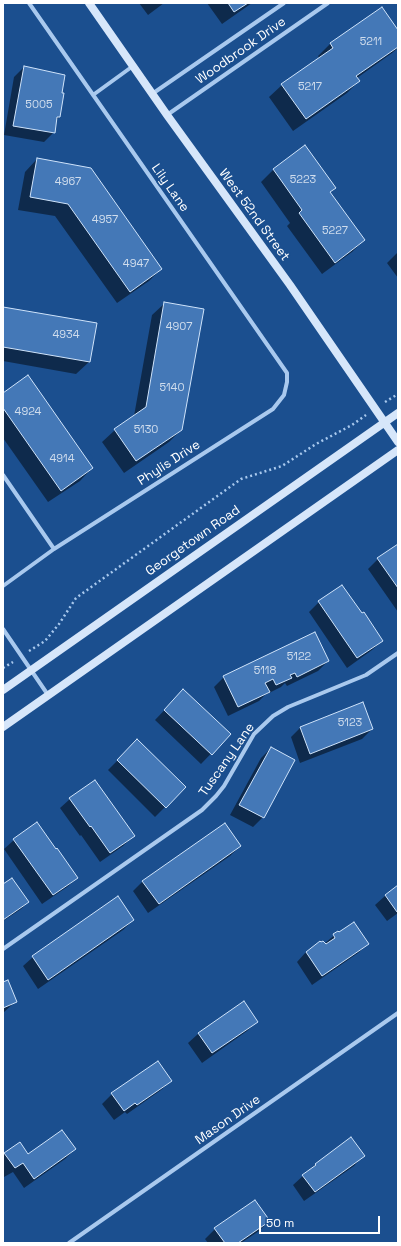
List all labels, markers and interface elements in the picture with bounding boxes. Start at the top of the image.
street label: Woodbrook Drive [193,14,289,88]
house number: 5211 [360,35,382,49]
house number: 5217 [298,80,322,94]
house number: 5005 [25,98,53,112]
street label: Lily Lane [148,161,192,215]
street label: West 52nd Street [215,166,293,264]
house number: 5223 [290,173,316,187]
house number: 4967 [55,175,81,189]
house number: 4957 [92,213,118,227]
house number: 5227 [322,224,348,238]
house number: 4947 [123,257,149,271]
house number: 4907 [166,320,192,334]
house number: 4934 [52,328,80,342]
house number: 5140 [160,381,184,395]
house number: 4924 [15,405,41,419]
house number: 5130 [134,423,158,437]
street label: Phylis Drive [135,437,203,489]
house number: 4914 [49,452,75,466]
street label: Georgetown Road [143,502,243,580]
house number: 5122 [287,650,311,664]
house number: 5118 [254,664,276,678]
house number: 5123 [338,716,362,730]
street label: Tuscany Lane [196,720,258,800]
street label: Mason Drive [192,1092,264,1148]
scale bar [261,1208,382,1234]
text: 50 m [266,1215,294,1231]

